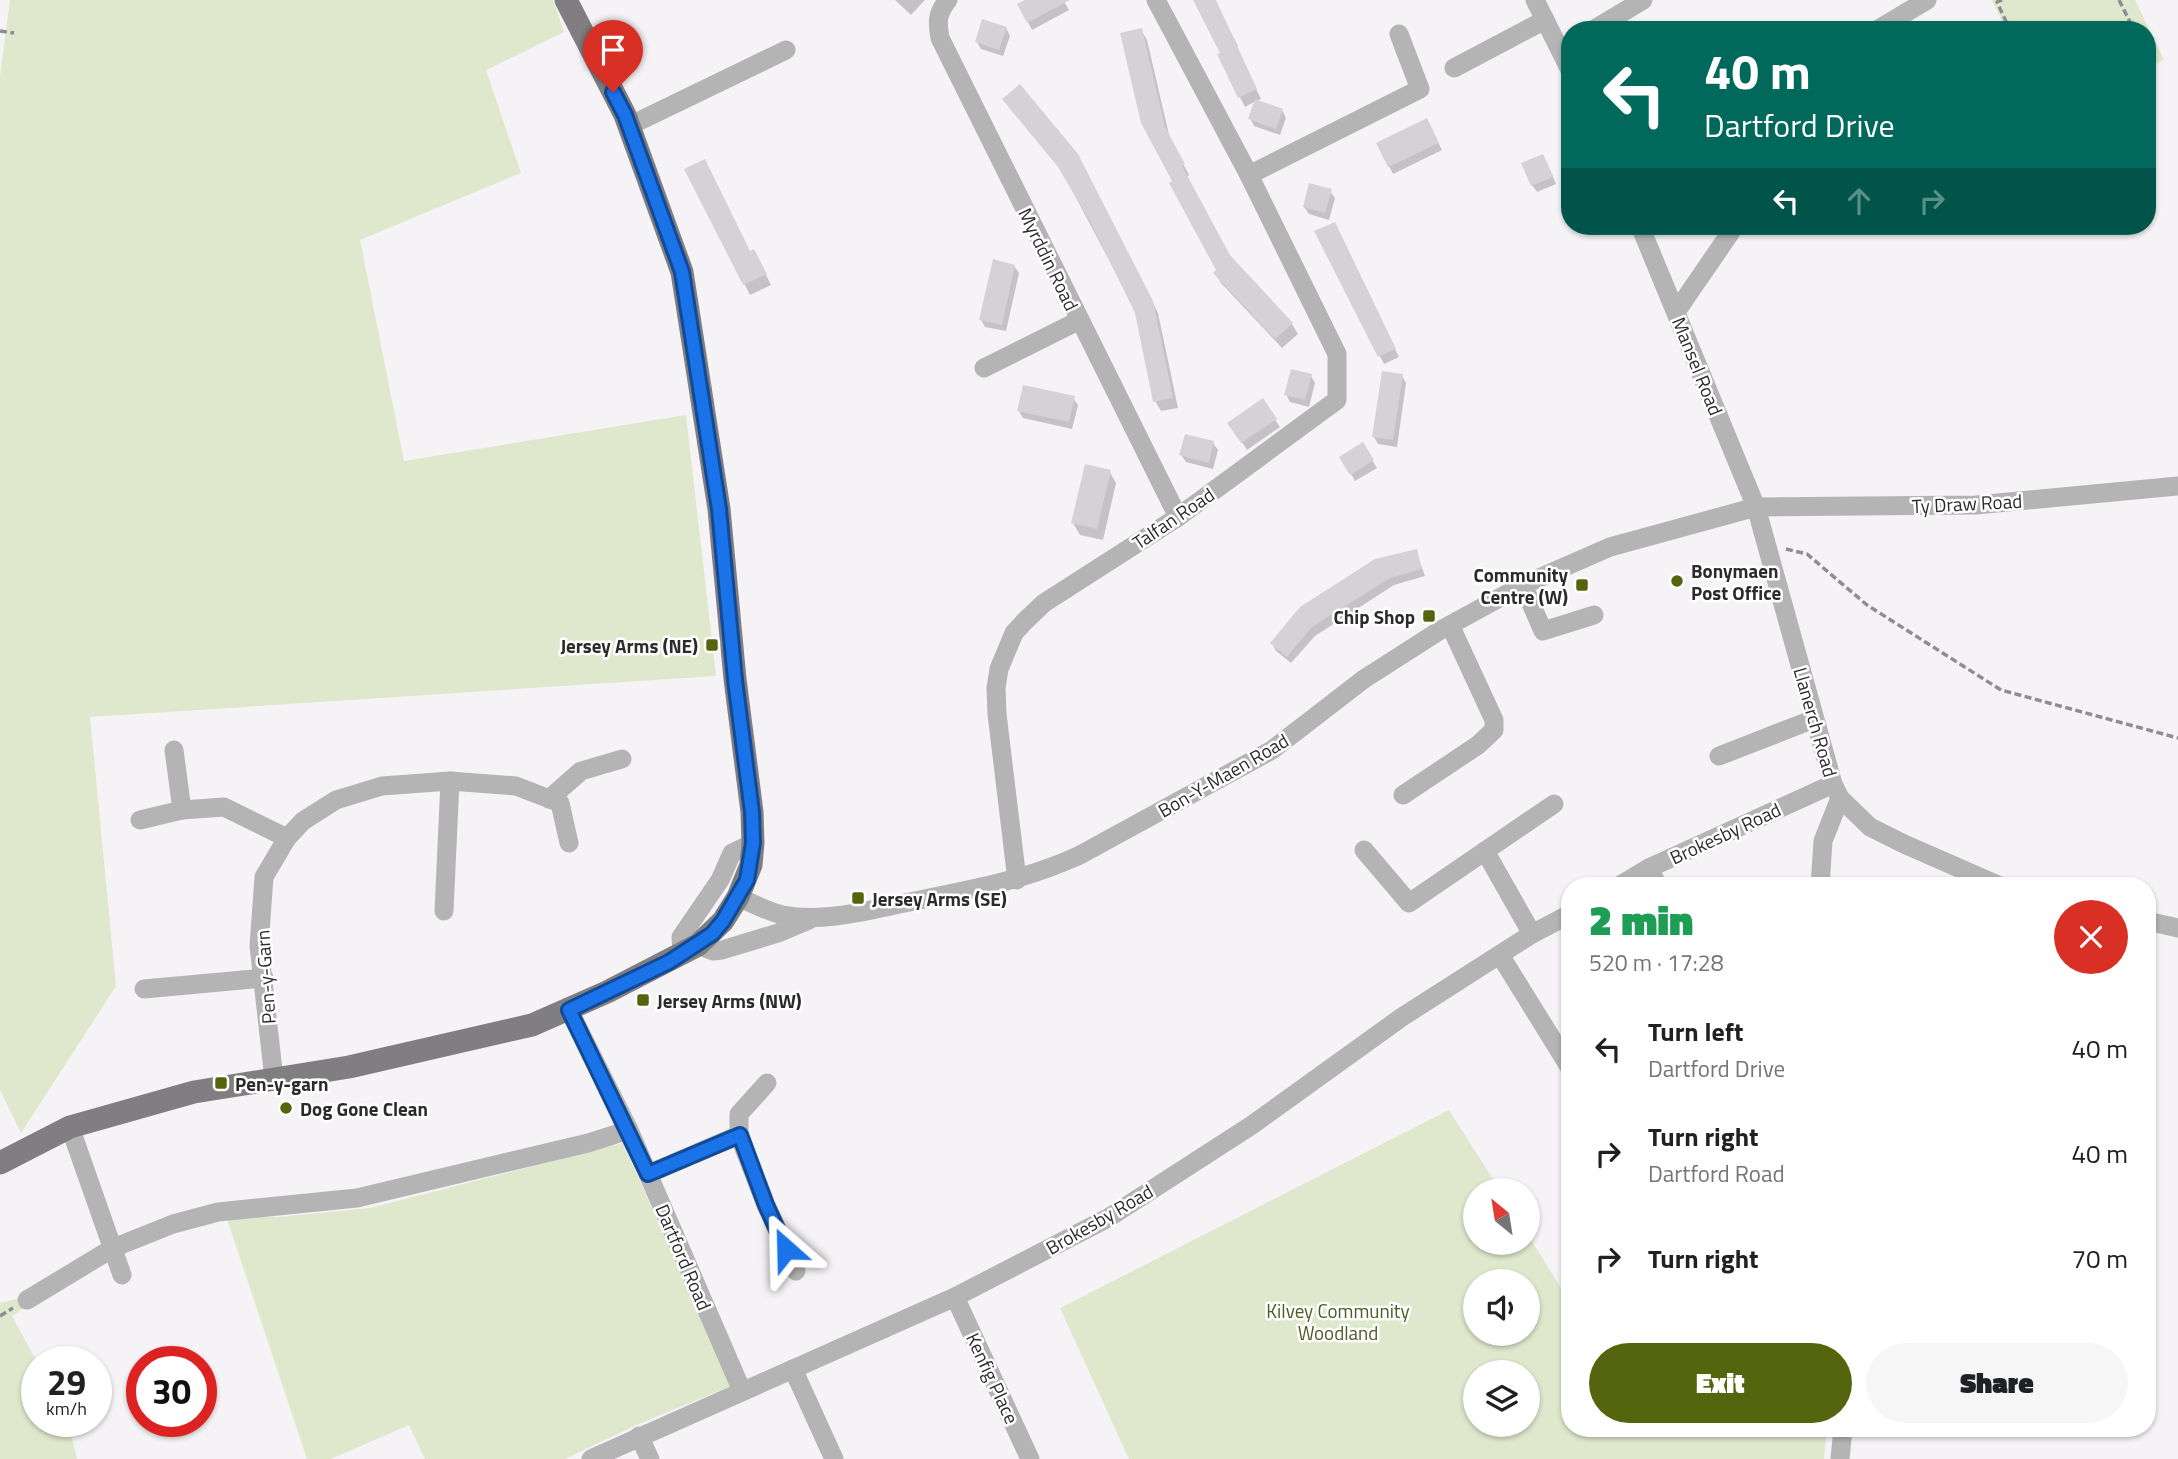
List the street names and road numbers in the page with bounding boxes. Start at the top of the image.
street label: Myrddin Road [1012,203,1086,315]
street label: Mansel Road [1665,312,1731,420]
street label: Talfan Road [1126,480,1220,556]
street label: Ty Draw Road [1911,486,2023,520]
street label: Llanerch Road [1786,664,1846,780]
street label: Bon-Y-Maen Road [1152,726,1294,824]
street label: Brokesby Road [1665,795,1785,871]
street label: Pen-y-Garn [247,929,283,1025]
street label: Brokesby Road [1040,1177,1158,1261]
street label: Dartford Road [649,1199,719,1315]
street label: Kenfig Place [959,1328,1027,1428]

